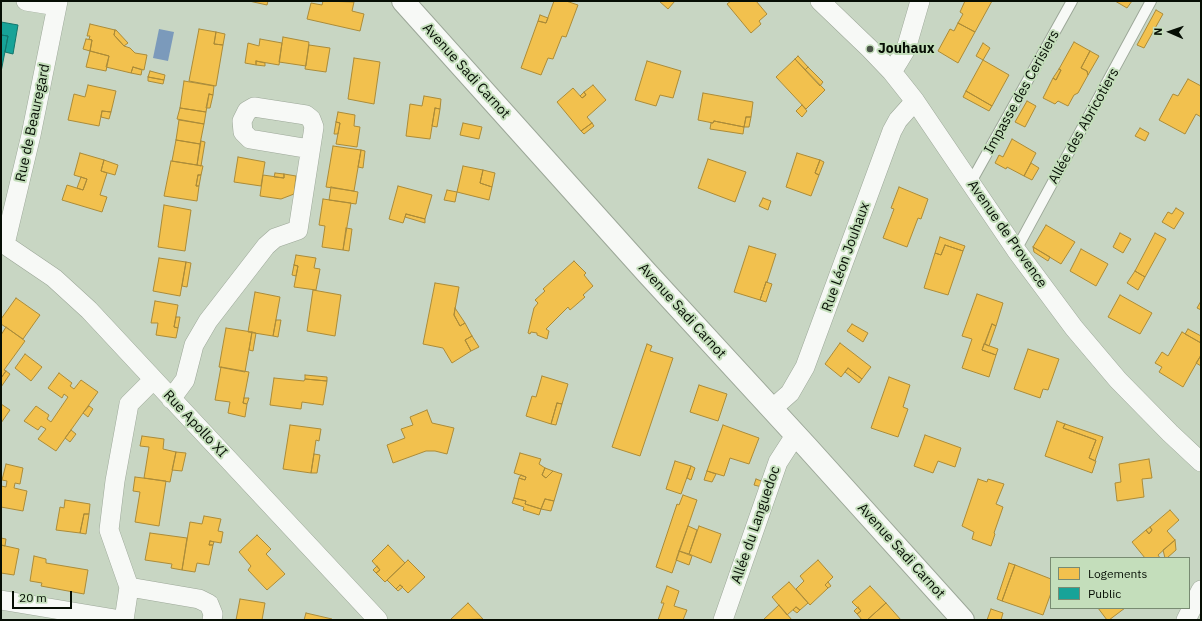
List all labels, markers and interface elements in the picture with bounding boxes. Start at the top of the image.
north arrow [1150,12,1190,52]
street label: Avenue Sadi Carnot [419,20,513,122]
street label: Impasse des Cerisiers [981,27,1063,157]
text: N [1151,27,1165,36]
place label: Jouhaux [878,41,935,57]
marker: Jouhaux [865,44,875,54]
street label: Rue de Beauregard [12,63,54,183]
street label: Allée des Abricotiers [1045,65,1123,187]
street label: Avenue de Provence [964,177,1050,291]
street label: Rue Léon Jouhaux [818,200,874,314]
street label: Avenue Sadi Carnot [635,260,729,362]
street label: Rue Apollo XI [160,387,230,461]
street label: Allée du Languedoc [728,464,784,586]
street label: Avenue Sadi Carnot [854,500,948,602]
legend [1050,557,1190,609]
text: Logements [1088,566,1147,581]
scale bar [14,583,74,609]
text: Public [1088,586,1121,601]
text: 20 m [19,590,47,605]

